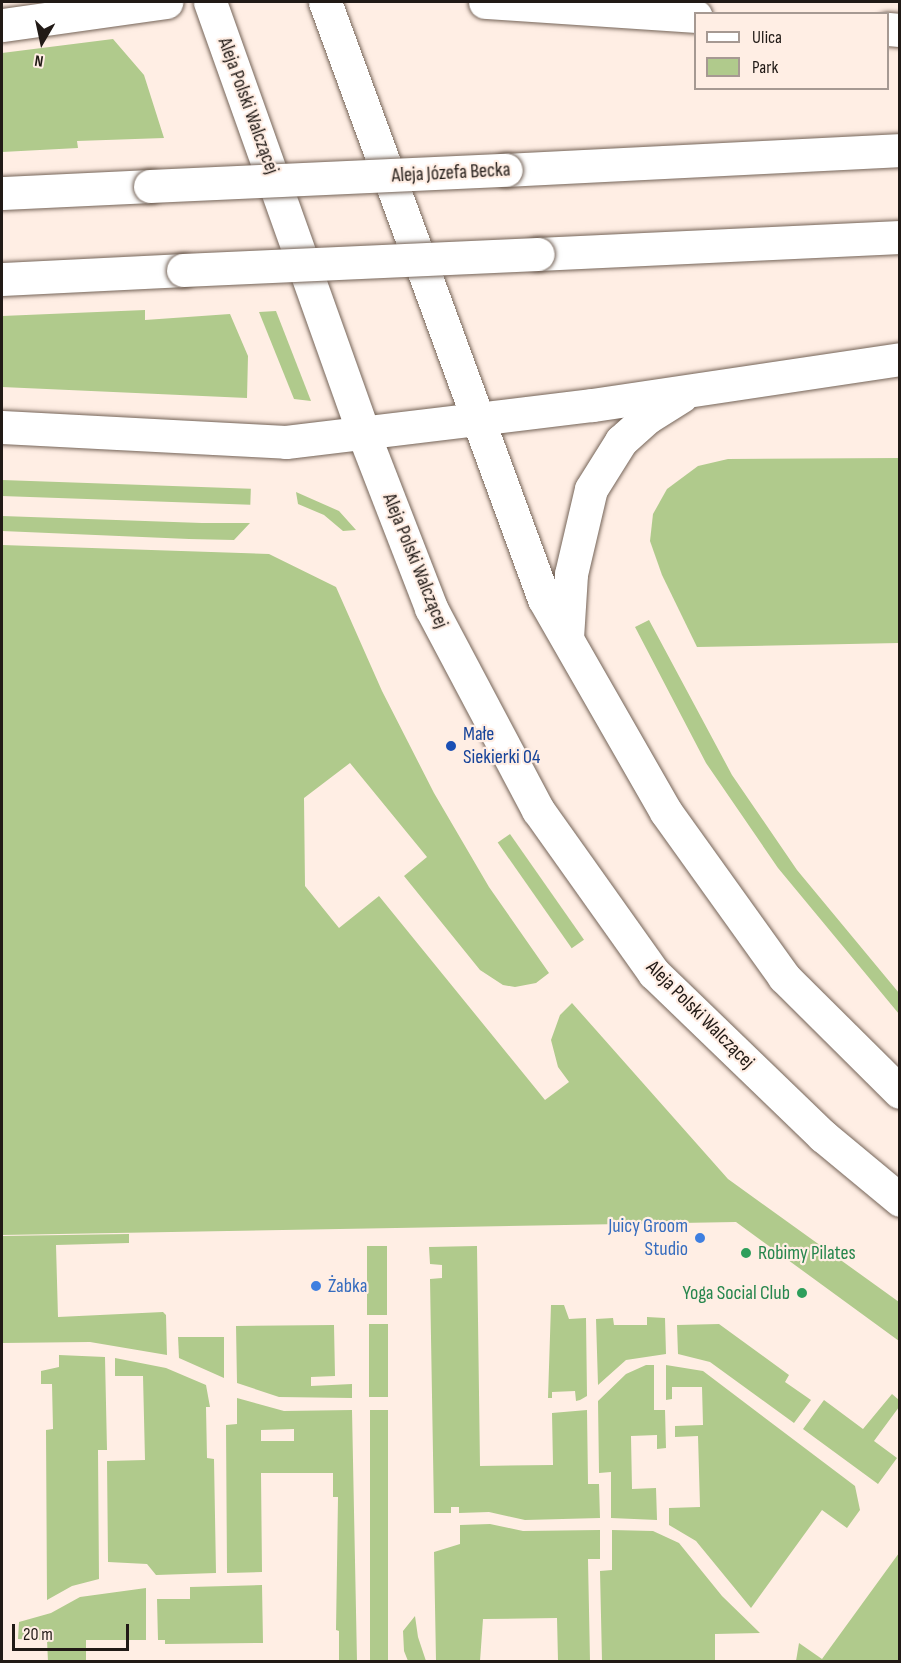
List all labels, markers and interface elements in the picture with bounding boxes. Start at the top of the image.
north arrow [12,12,72,72]
legend [694,12,889,90]
text: Ulica [752,27,782,48]
street label: Aleja Polski Walczącej [212,35,284,177]
text: N [33,50,45,70]
text: Park [752,57,778,78]
street label: Aleja Józefa Becka [391,158,511,188]
street label: Aleja Polski Walczącej [377,490,453,632]
place label: Małe Siekierki 04 [463,722,540,769]
marker: Małe Siekierki 04 [444,739,458,753]
street label: Aleja Polski Walczącej [641,956,759,1074]
place label: Juicy Groom Studio [608,1214,688,1261]
marker: Juicy Groom Studio [693,1231,707,1245]
place label: Robimy Pilates [758,1241,856,1265]
marker: Robimy Pilates [739,1246,753,1260]
place label: Żabka [328,1274,367,1298]
marker: Żabka [309,1279,323,1293]
place label: Yoga Social Club [683,1281,790,1305]
marker: Yoga Social Club [795,1286,809,1300]
scale bar [15,1612,132,1650]
text: 20 m [23,1624,53,1645]

